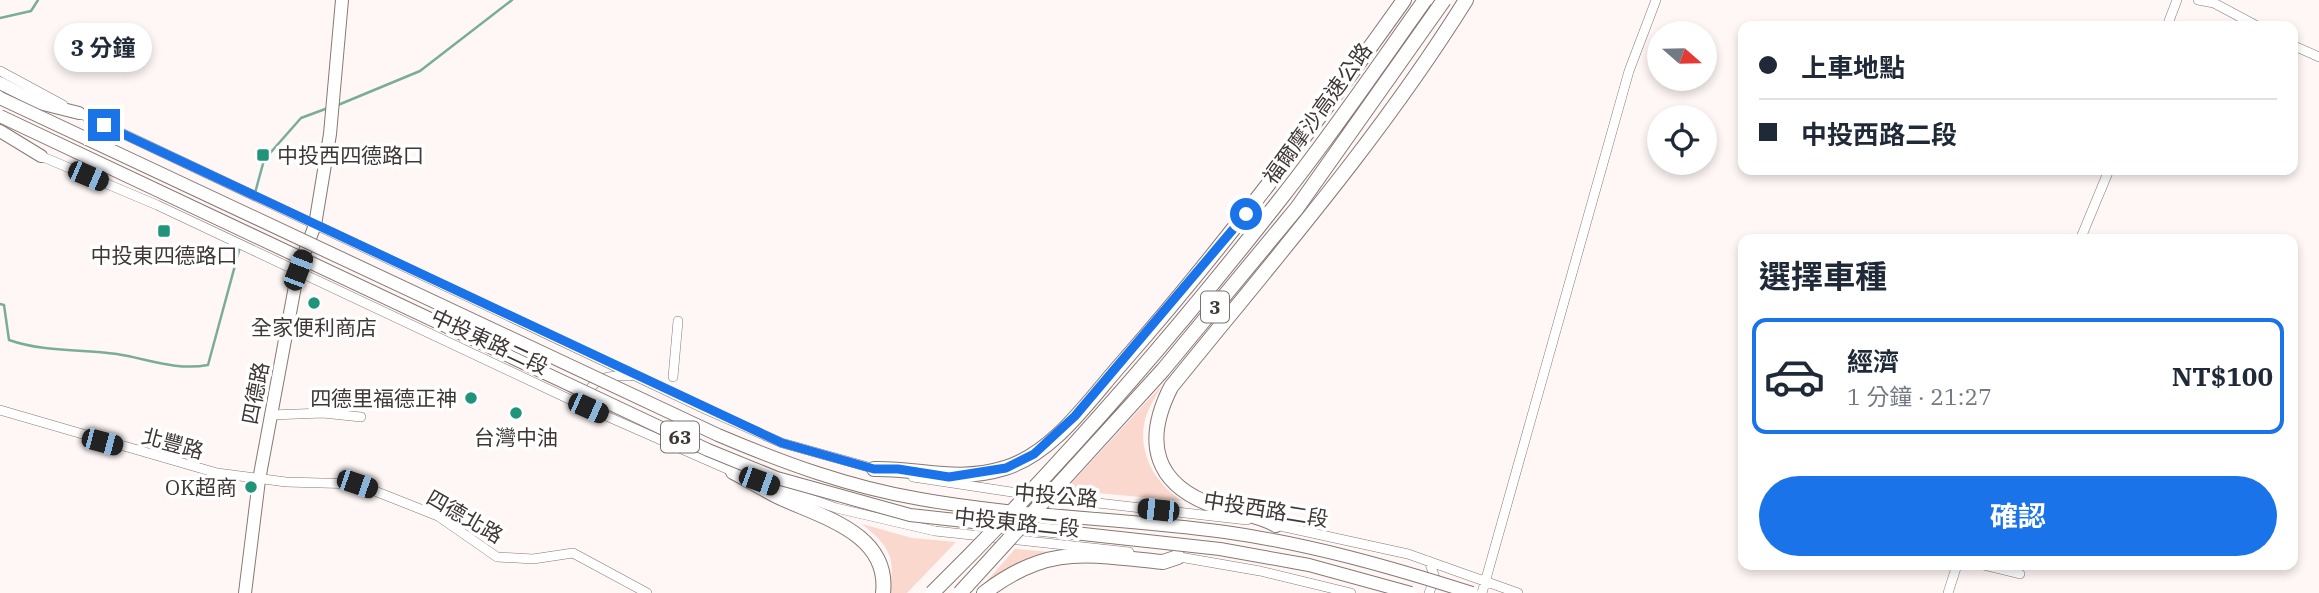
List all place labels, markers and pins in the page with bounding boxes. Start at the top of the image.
place label: 中投西四德路口 [277,141,424,169]
marker: 中投西四德路口 [255,147,271,163]
marker: 中投東四德路口 [156,223,172,239]
place label: 中投東四德路口 [91,241,238,269]
marker: 全家便利商店 [306,295,322,311]
place label: 全家便利商店 [251,313,377,341]
place label: 四德里福德正神 [310,384,457,412]
marker: 四德里福德正神 [463,390,479,406]
marker: 台灣中油 [508,405,524,421]
place label: 台灣中油 [474,423,558,451]
place label: OK超商 [165,473,237,501]
marker: OK超商 [243,479,259,495]

